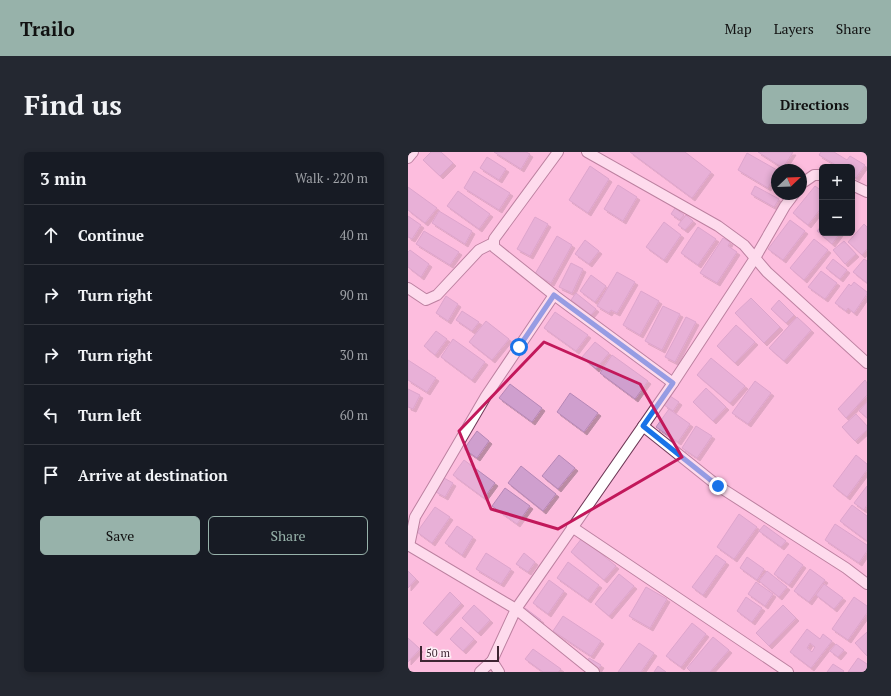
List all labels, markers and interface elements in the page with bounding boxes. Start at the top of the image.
text: Trailo [20,16,75,41]
text: Map [725,19,752,38]
text: Layers [774,19,814,38]
text: Share [836,19,871,38]
button: Directions [762,85,867,124]
text: Find us [24,86,122,123]
north arrow [771,164,807,200]
map controls [819,164,855,236]
button: + [819,164,855,200]
text: 3 min [40,167,87,190]
text: Walk · 220 m [295,169,368,187]
button: − [819,200,855,236]
icon: ahead [40,224,62,246]
text: Continue [78,225,144,245]
text: 40 m [340,226,368,244]
icon: right [40,284,62,306]
text: Turn right [78,285,153,305]
text: 90 m [340,286,368,304]
route start [510,338,528,356]
icon: right [40,344,62,366]
text: Turn right [78,345,153,365]
text: 30 m [340,346,368,364]
icon: left [40,404,62,426]
text: Turn left [78,405,142,425]
text: 60 m [340,406,368,424]
icon: arrive [40,464,62,486]
text: Arrive at destination [78,465,228,485]
route end [709,477,727,495]
button: Save [40,516,200,555]
button: Share [208,516,368,555]
scale bar [420,644,499,663]
text: 50 m [426,646,450,660]

